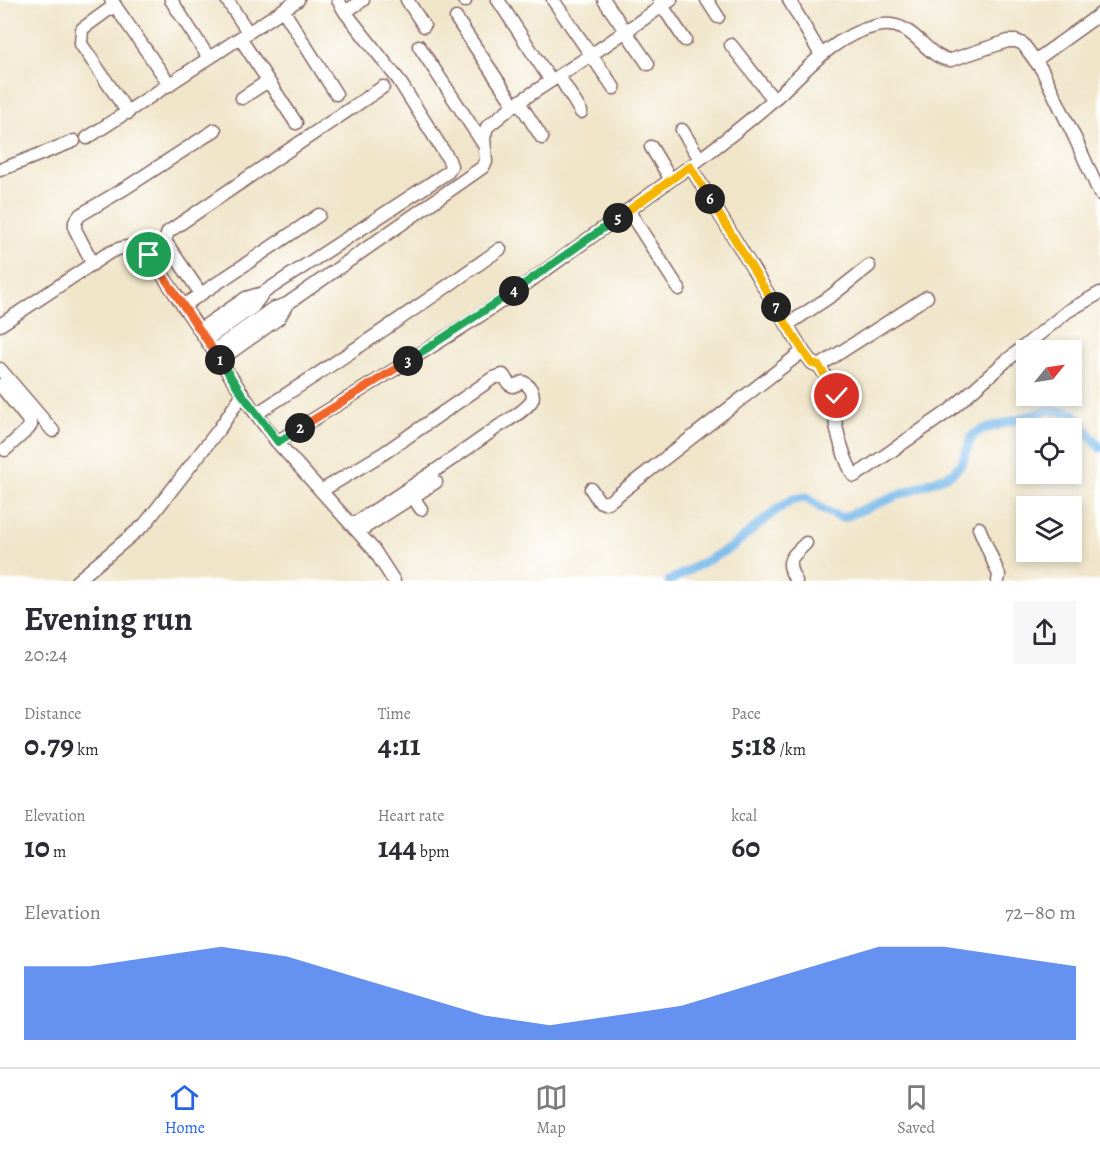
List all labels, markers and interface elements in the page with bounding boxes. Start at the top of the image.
pin: 6 [695,184,725,214]
text: 6 [706,188,714,210]
pin: 5 [603,203,633,233]
text: 5 [615,207,621,229]
pin [123,229,174,280]
icon: arrive [132,238,165,271]
pin: 4 [499,276,529,306]
text: 4 [510,280,518,302]
pin: 7 [761,292,791,322]
text: 7 [773,296,779,318]
north arrow [1016,340,1082,406]
map controls [1016,340,1082,562]
pin: 1 [205,345,235,375]
pin: 3 [393,346,423,376]
text: 1 [217,349,223,371]
text: 3 [405,350,411,372]
pin [811,370,862,421]
icon: check [820,379,853,412]
pin: 2 [285,413,315,443]
text: 2 [296,417,304,439]
button: locate [1016,418,1082,484]
button: layers [1016,496,1082,562]
text: Evening run [24,596,193,641]
button: share [1013,601,1076,664]
text: 20:24 [24,641,67,668]
text: Distance [24,703,81,725]
text: Time [378,703,411,725]
text: Pace [731,703,761,725]
text: 0.79 [24,725,74,765]
text: 4:11 [378,725,420,765]
text: 5:18 [731,725,776,765]
text: km [74,739,98,761]
text: /km [776,739,806,761]
text: Elevation [24,805,85,827]
text: Heart rate [378,805,444,827]
text: kcal [731,805,757,827]
text: 10 [24,827,50,867]
text: 144 [378,827,417,867]
text: 60 [731,827,760,867]
text: m [50,841,66,863]
text: bpm [417,841,450,863]
text: Elevation [24,899,101,926]
text: 72–80 m [1005,899,1076,926]
tab: Home [165,1081,205,1139]
tab: Map [535,1081,568,1139]
tab: Saved [897,1081,935,1139]

